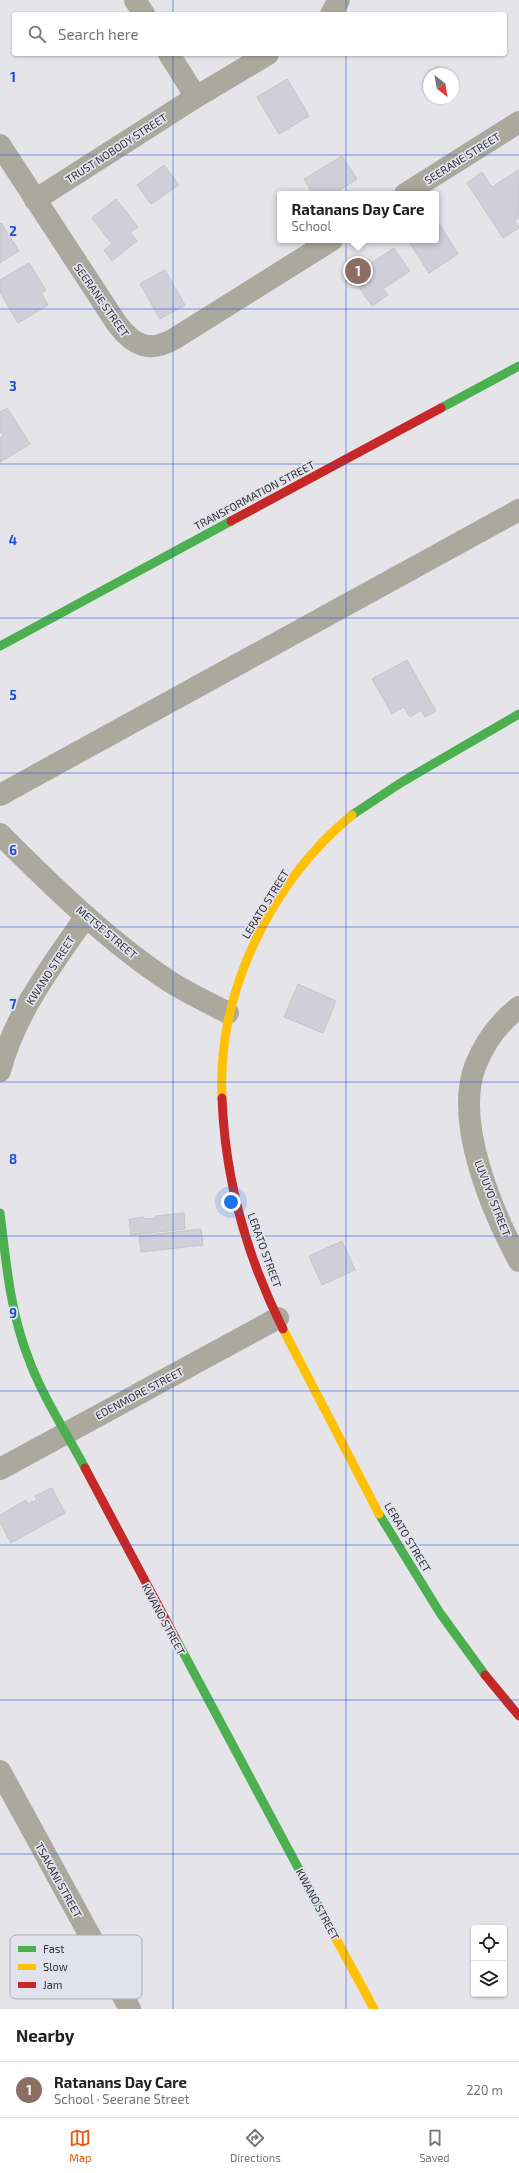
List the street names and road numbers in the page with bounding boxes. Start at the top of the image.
street label: TRUST NOBODY STREET [63,110,170,186]
street label: SEERANE STREET [422,129,503,186]
street label: SEERANE STREET [72,261,132,340]
street label: TRANSFORMATION STREET [191,457,317,532]
street label: LERATO STREET [239,867,292,941]
street label: METSE STREET [74,903,140,961]
street label: KWANO STREET [23,933,77,1007]
street label: LUVUYO STREET [472,1158,514,1239]
street label: LERATO STREET [245,1211,285,1290]
street label: EDENMORE STREET [93,1364,186,1422]
street label: LERATO STREET [382,1500,434,1575]
street label: KWANO STREET [140,1581,189,1658]
street label: TSAKANI STREET [33,1840,85,1920]
street label: KWANO STREET [294,1866,343,1943]

